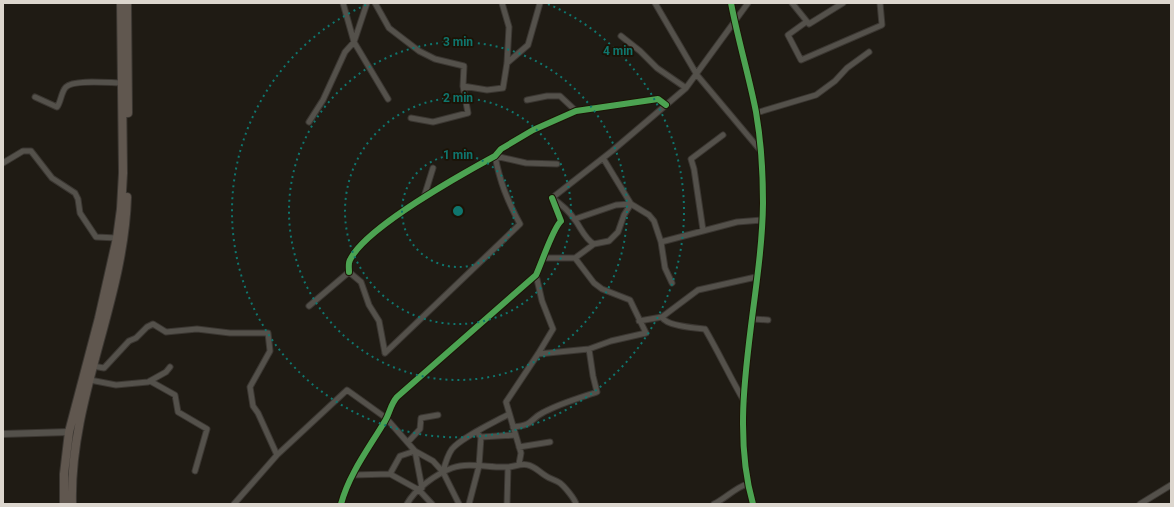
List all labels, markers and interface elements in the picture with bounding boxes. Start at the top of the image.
text: 3 min [443,35,473,49]
text: 4 min [603,44,633,58]
text: 2 min [443,91,473,105]
text: 1 min [443,148,473,162]
centre of rings [451,204,465,218]

